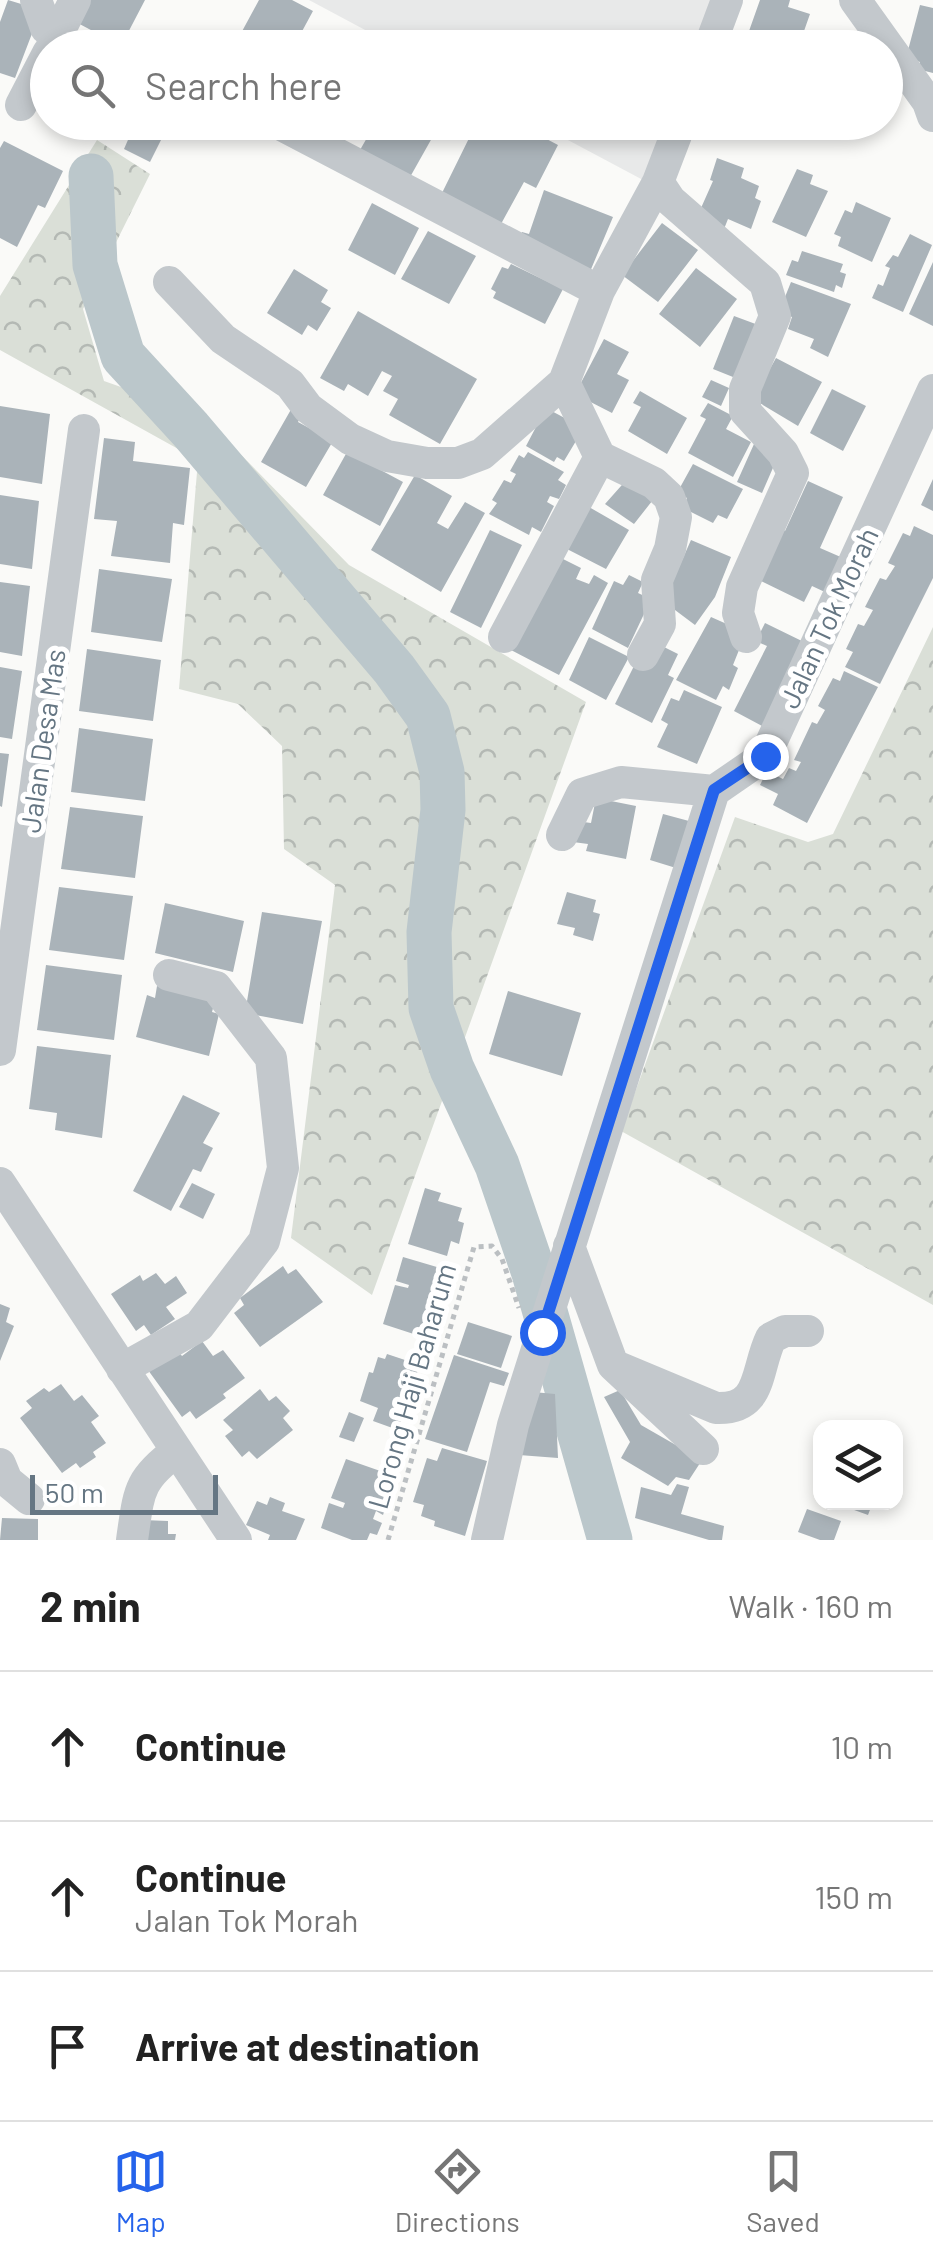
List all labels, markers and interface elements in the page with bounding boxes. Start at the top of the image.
search box [30,30,903,140]
icon: search [65,58,120,113]
text: Search here [145,62,343,108]
street label: Jalan Tok Morah [771,522,885,713]
street label: Jalan Desa Mas [12,647,72,835]
route end [743,734,789,780]
street label: Lorong Haji Baharum [360,1259,462,1512]
route start [520,1310,566,1356]
map controls [813,1420,903,1510]
button: layers [813,1420,903,1510]
scale bar [30,1470,218,1514]
text: 50 m [45,1475,104,1509]
text: 2 min [40,1580,141,1630]
text: Walk · 160 m [729,1586,893,1624]
icon: ahead [40,1719,95,1774]
text: Continue [135,1723,286,1769]
text: 10 m [831,1727,893,1765]
text: Continue [135,1854,286,1900]
icon: ahead [40,1869,95,1924]
text: 150 m [814,1877,893,1915]
text: Jalan Tok Morah [135,1900,359,1938]
icon: arrive [40,2019,95,2074]
text: Arrive at destination [135,2023,480,2069]
tab: Map [113,2144,168,2238]
tab: Directions [395,2144,520,2238]
tab: Saved [746,2144,820,2238]

